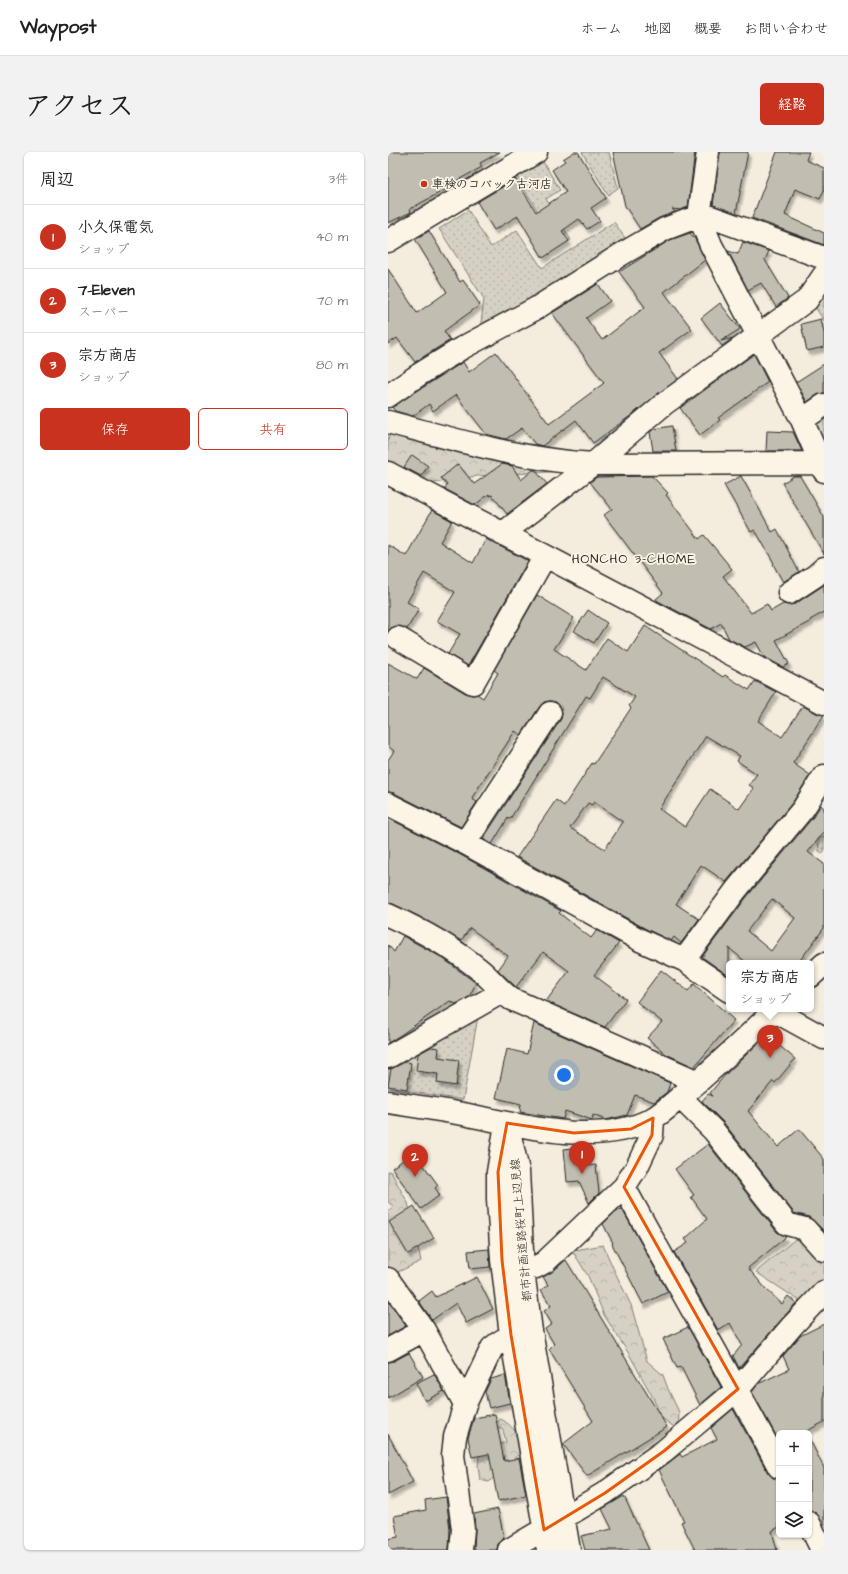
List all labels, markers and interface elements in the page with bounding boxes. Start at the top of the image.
text: Waypost [20,14,96,41]
text: ホーム [581,19,622,39]
text: 地図 [644,19,672,39]
text: 概要 [694,19,722,39]
text: お問い合わせ [744,19,828,39]
button: 経路 [760,83,824,125]
text: アクセス [24,87,134,126]
text: 周辺 [40,168,74,192]
text: 3件 [328,170,348,188]
place label: 車検のコバック古河店 [432,176,552,193]
marker: 車検のコバック古河店 [419,179,429,189]
text: 小久保電気 [78,217,153,238]
text: 1 [52,228,54,246]
text: 40 m [316,228,348,246]
text: ショップ [78,240,129,258]
text: 7-Eleven [78,280,135,301]
text: 2 [49,292,57,310]
text: 70 m [316,292,348,310]
text: スーパー [78,303,129,321]
text: 宗方商店 [78,345,138,366]
text: 3 [50,356,56,374]
text: 80 m [316,356,348,374]
text: ショップ [78,368,129,386]
button: 保存 [40,408,190,450]
button: 共有 [198,408,348,450]
district label: HONCHO 3-CHOME [572,550,696,568]
popup [726,960,814,1012]
text: 宗方商店 [740,967,800,988]
text: ショップ [740,990,791,1008]
pin: 3 [757,1025,783,1058]
your location [554,1065,574,1085]
pin: 1 [569,1141,595,1174]
pin: 2 [402,1144,428,1177]
street label: 都市計画道路桜町上辺見線 [507,1157,536,1302]
map controls [776,1430,812,1538]
button: + [776,1430,812,1466]
button: − [776,1466,812,1502]
button: layers [776,1502,812,1538]

